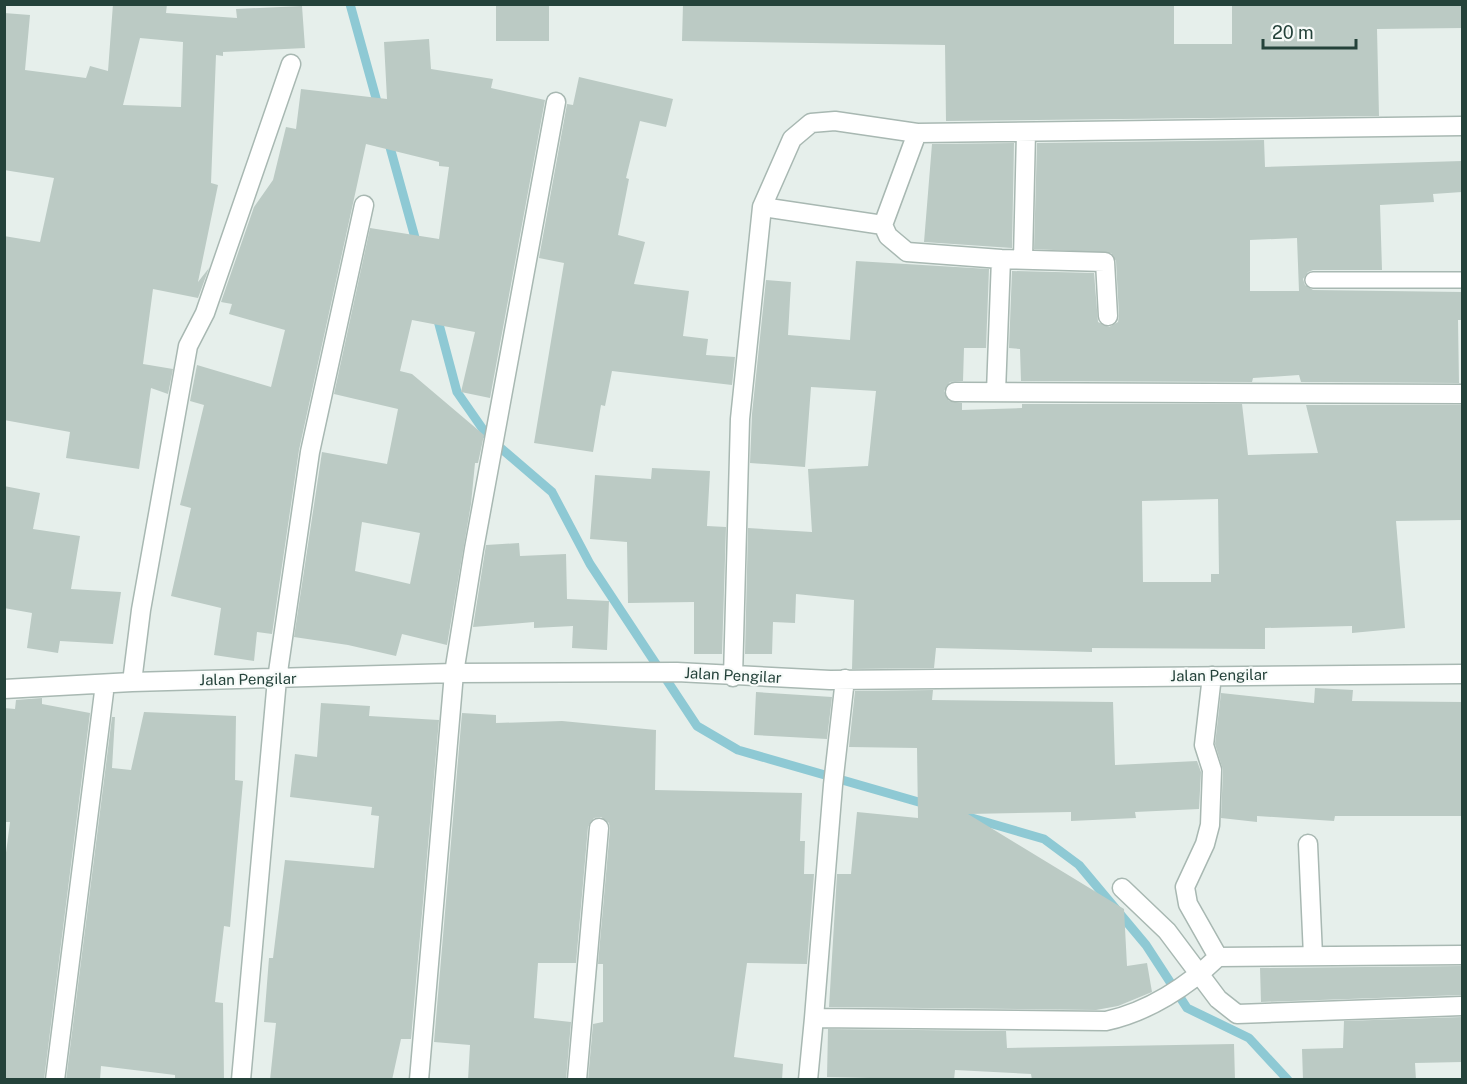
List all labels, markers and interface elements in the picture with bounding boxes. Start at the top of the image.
scale bar [1263,12,1356,50]
text: 20 m [1272,22,1314,43]
street label: Jalan Pengilar [684,664,782,686]
street label: Jalan Pengilar [1170,666,1268,684]
street label: Jalan Pengilar [199,670,297,688]

